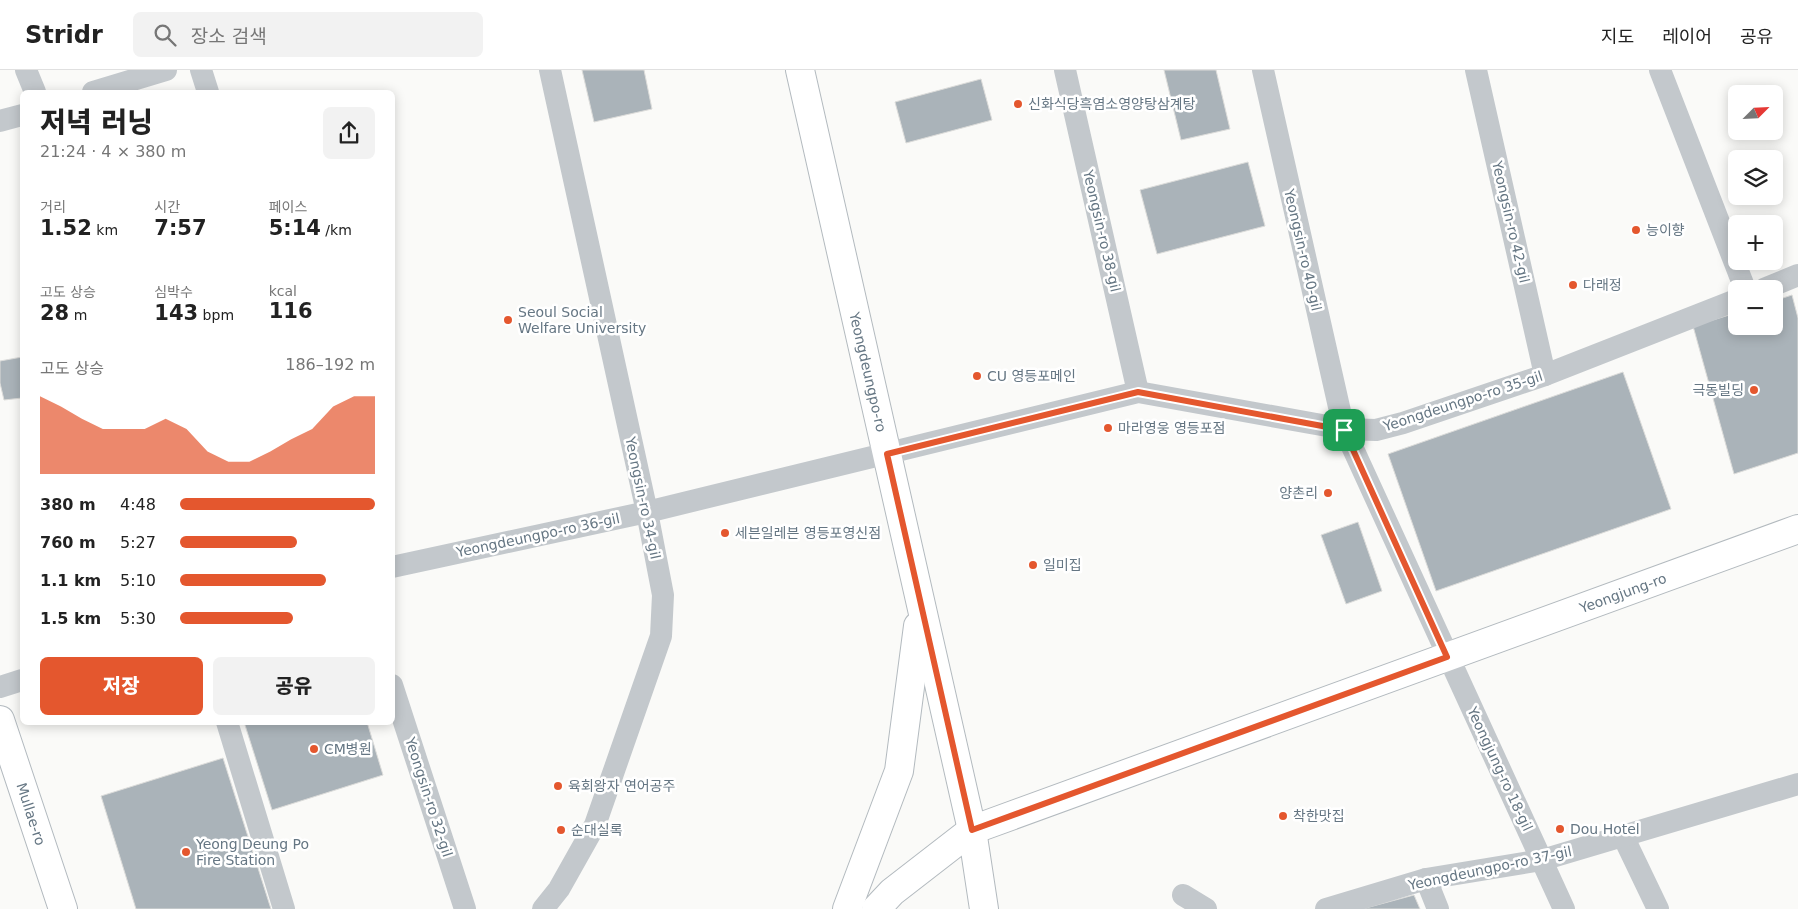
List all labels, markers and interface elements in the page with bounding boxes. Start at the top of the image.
search box [133,12,483,57]
text: Stridr [25,21,103,49]
icon: search [151,21,179,49]
text: 장소 검색 [191,25,267,47]
text: 지도 [1601,26,1634,47]
text: 레이어 [1662,26,1712,47]
text: 공유 [1740,26,1773,47]
north arrow [1728,85,1782,140]
map controls [1728,85,1783,335]
place label: 신화식당흑염소영양탕삼계탕 [1028,96,1196,112]
marker: 신화식당흑염소영양탕삼계탕 [1012,98,1024,110]
text: 저녁 러닝 [40,106,153,139]
button: share [323,107,375,159]
text: 21:24 · 4 × 380 m [40,142,186,161]
button: layers [1728,150,1783,205]
street label: Yeongsin-ro 42-gil [1489,158,1533,285]
street label: Yeongsin-ro 38-gil [1080,167,1124,294]
street label: Yeongsin-ro 40-gil [1281,186,1325,313]
text: 거리 [40,199,66,215]
text: 시간 [154,199,180,215]
text: 페이스 [269,199,307,215]
button: + [1728,215,1783,270]
text: 1.52 [40,216,92,240]
text: 7:57 [154,216,207,240]
text: 5:14 [269,216,321,240]
text: km [92,222,118,238]
text: /km [321,222,352,238]
place label: 능이향 [1646,222,1685,238]
marker: 능이향 [1630,224,1642,236]
place label: 다래정 [1583,277,1622,293]
marker: 다래정 [1567,279,1579,291]
button: − [1728,280,1783,335]
text: kcal [269,283,297,299]
text: 고도 상승 [40,284,96,300]
text: 심박수 [154,284,193,300]
text: 116 [269,299,313,323]
text: 28 [40,301,69,325]
text: 143 [154,301,198,325]
place label: Seoul Social Welfare University [518,304,646,336]
text: m [69,307,87,323]
text: bpm [198,307,234,323]
street label: Yeongdeungpo-ro [846,310,890,434]
marker: Seoul Social Welfare University [502,314,514,326]
text: 186–192 m [285,355,375,374]
text: 고도 상승 [40,359,104,378]
place label: CU 영등포메인 [987,368,1076,384]
street label: Yeongdeungpo-ro 35-gil [1380,368,1545,435]
marker: CU 영등포메인 [971,370,983,382]
place label: 극동빌딩 [1692,382,1744,398]
marker: 극동빌딩 [1748,384,1760,396]
pin [1323,409,1365,451]
icon: arrive [1330,416,1358,444]
place label: 마라영웅 영등포점 [1118,420,1226,436]
marker: 마라영웅 영등포점 [1102,422,1114,434]
street label: Yeongsin-ro 34-gil [622,434,664,561]
place label: 양촌리 [1279,485,1318,501]
marker: 양촌리 [1322,487,1334,499]
text: 380 m [40,495,96,514]
text: 4:48 [120,495,156,514]
street label: Yeongdeungpo-ro 36-gil [454,510,621,560]
place label: 세븐일레븐 영등포영신점 [735,525,881,541]
marker: 세븐일레븐 영등포영신점 [719,527,731,539]
text: 760 m [40,533,96,552]
text: 5:27 [120,533,156,552]
place label: 일미집 [1043,557,1082,573]
marker: 일미집 [1027,559,1039,571]
street label: Yeongjung-ro [1576,570,1669,616]
text: 1.1 km [40,571,101,590]
text: 5:10 [120,571,156,590]
text: 1.5 km [40,609,101,628]
text: 5:30 [120,609,156,628]
button: 저장 [40,657,203,715]
button: 공유 [213,657,375,715]
street label: Yeongjung-ro 18-gil [1464,703,1536,834]
street label: Yeongsin-ro 32-gil [402,734,456,859]
place label: CM병원 [324,741,372,757]
marker: CM병원 [308,743,320,755]
place label: 육회왕자 연어공주 [568,778,676,794]
marker: 육회왕자 연어공주 [552,780,564,792]
street label: Mullae-ro [13,781,49,847]
place label: 착한맛집 [1293,808,1345,824]
marker: 착한맛집 [1277,810,1289,822]
place label: Dou Hotel [1570,821,1640,837]
place label: 순대실록 [571,822,623,838]
marker: Dou Hotel [1554,823,1566,835]
marker: 순대실록 [555,824,567,836]
place label: Yeong Deung Po Fire Station [195,836,309,868]
street label: Yeongdeungpo-ro 37-gil [1406,843,1573,893]
marker: Yeong Deung Po Fire Station [180,846,192,858]

